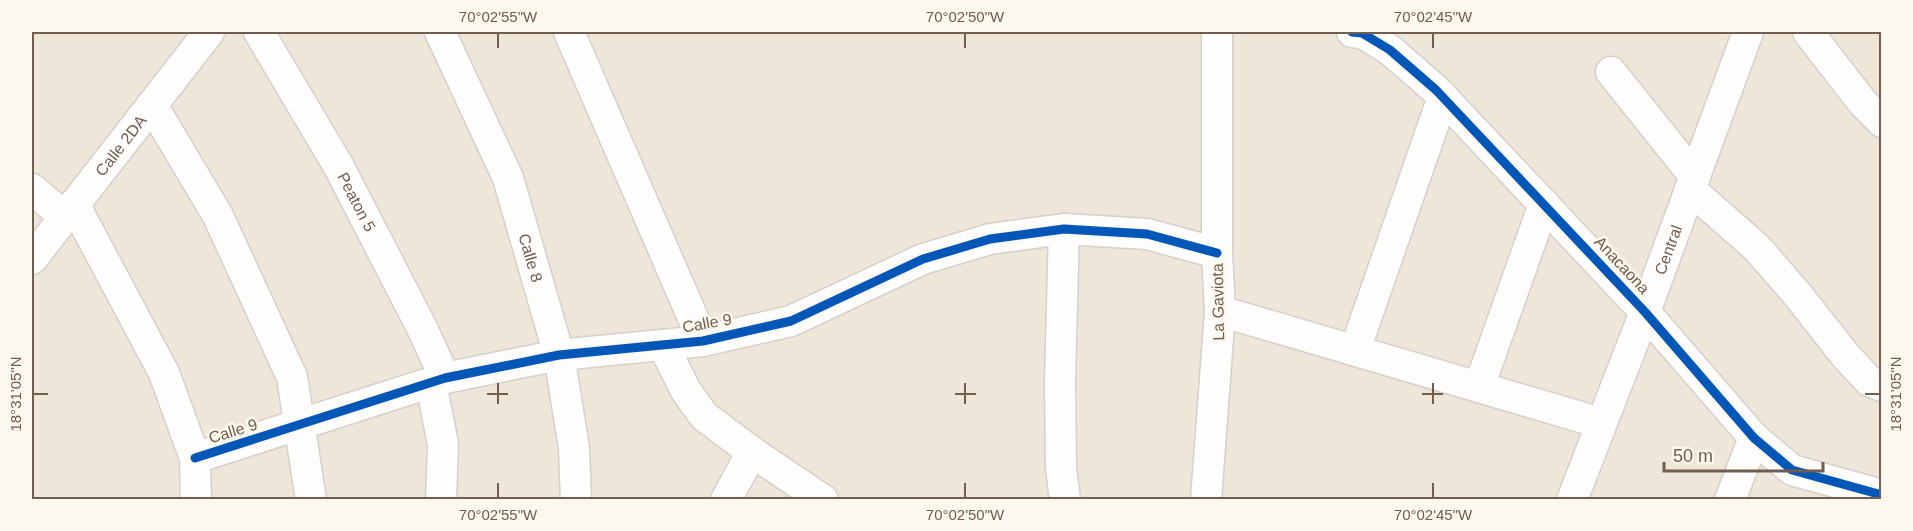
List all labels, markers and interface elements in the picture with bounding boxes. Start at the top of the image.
text: 70°02'55"W [459,8,538,25]
text: 70°02'50"W [926,8,1005,25]
text: 70°02'45"W [1394,8,1473,25]
street label: Calle 2DA [92,112,150,179]
street label: Peaton 5 [335,169,379,234]
street label: Central [1651,223,1685,277]
street label: Calle 8 [516,231,546,284]
street label: Anacaona [1591,233,1653,297]
street label: La Gaviota [1209,263,1227,341]
street label: Calle 9 [681,310,733,336]
text: 18°31'05"N [7,356,24,432]
text: 18°31'05"N [1887,356,1904,432]
street label: Calle 9 [207,416,259,446]
scale bar [1664,435,1823,473]
text: 50 m [1673,446,1713,466]
text: 70°02'55"W [459,506,538,523]
text: 70°02'50"W [926,506,1005,523]
text: 70°02'45"W [1394,506,1473,523]

